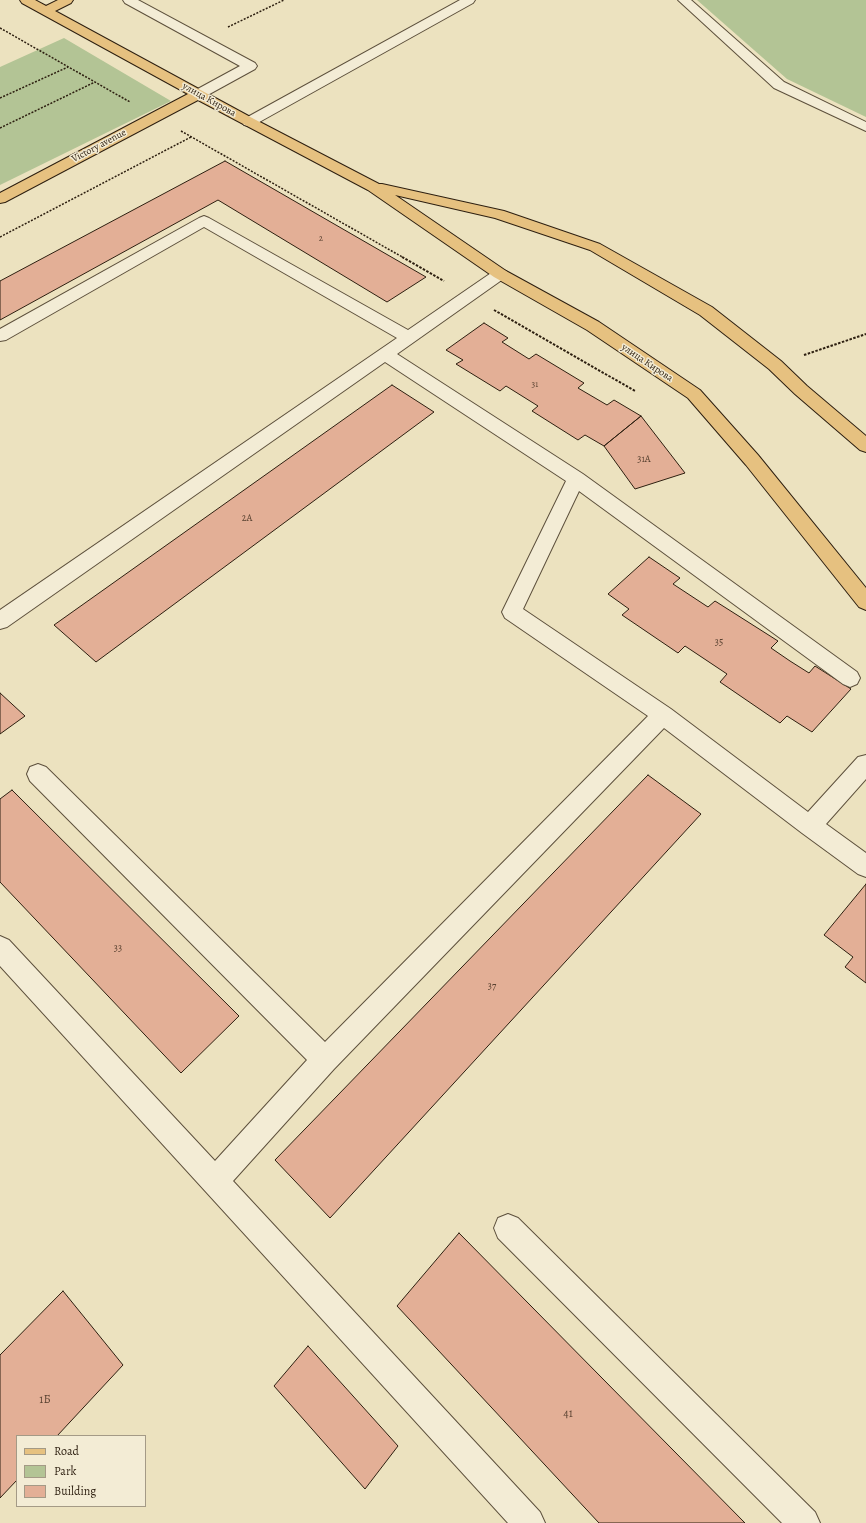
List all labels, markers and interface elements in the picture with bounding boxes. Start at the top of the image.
street label: улица Кирова [180,80,238,120]
street label: Victory avenue [70,127,128,165]
house number: 2 [319,234,323,244]
street label: улица Кирова [619,341,675,385]
house number: 31 [532,380,538,390]
house number: 31А [637,454,651,466]
house number: 2А [242,513,252,525]
house number: 35 [715,637,723,649]
house number: 33 [114,943,122,955]
house number: 37 [488,981,496,993]
house number: 1Б [39,1393,51,1407]
house number: 41 [563,1407,573,1421]
legend [16,1435,146,1507]
text: Road [54,1443,79,1459]
text: Park [54,1463,77,1479]
text: Building [54,1483,96,1499]

